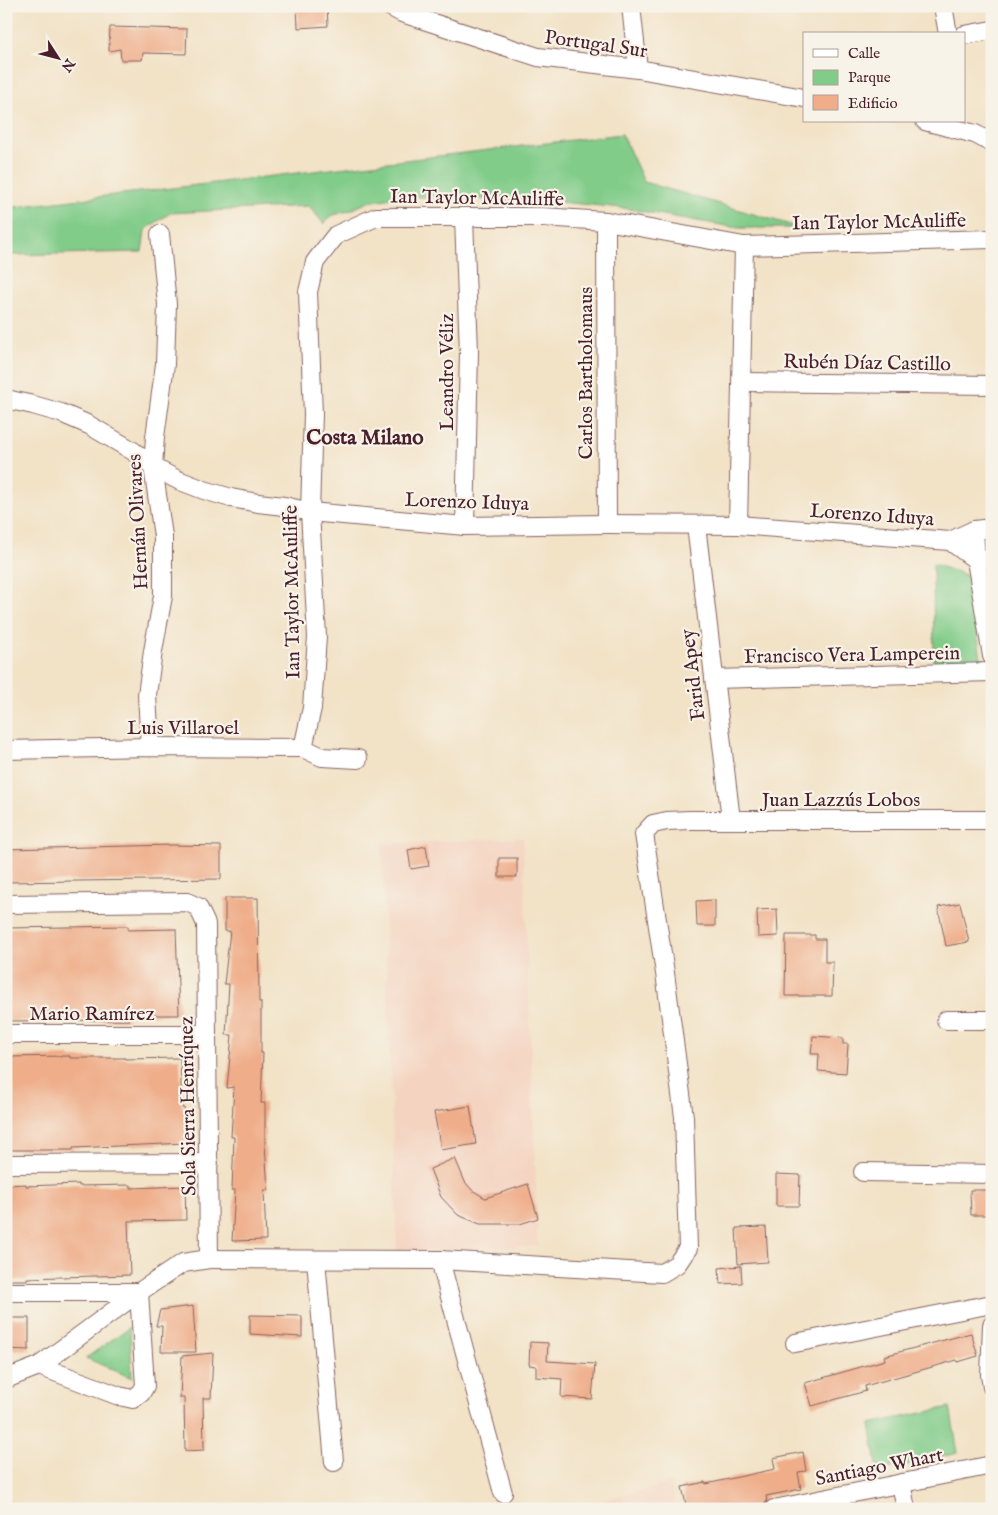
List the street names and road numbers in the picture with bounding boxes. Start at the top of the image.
street label: Portugal Sur [543,25,650,64]
street label: Ian Taylor McAuliffe [390,184,564,213]
street label: Ian Taylor McAuliffe [792,208,966,237]
street label: Carlos Bartholomaus [574,287,599,459]
street label: Leandro Véliz [435,313,460,431]
street label: Rubén Díaz Castillo [783,350,951,377]
street label: Hernán Olivares [122,453,155,591]
street label: Lorenzo Iduya [404,488,530,517]
street label: Lorenzo Iduya [809,499,935,532]
street label: Ian Taylor McAuliffe [278,505,307,679]
street label: Farid Apey [675,627,712,722]
street label: Francisco Vera Lamperein [744,641,961,670]
street label: Luis Villaroel [127,716,240,741]
street label: Juan Lazzús Lobos [760,788,920,813]
street label: Mario Ramírez [29,1002,155,1027]
street label: Sola Sierra Henríquez [174,1016,203,1196]
street label: Santiago Whart [813,1443,945,1492]

